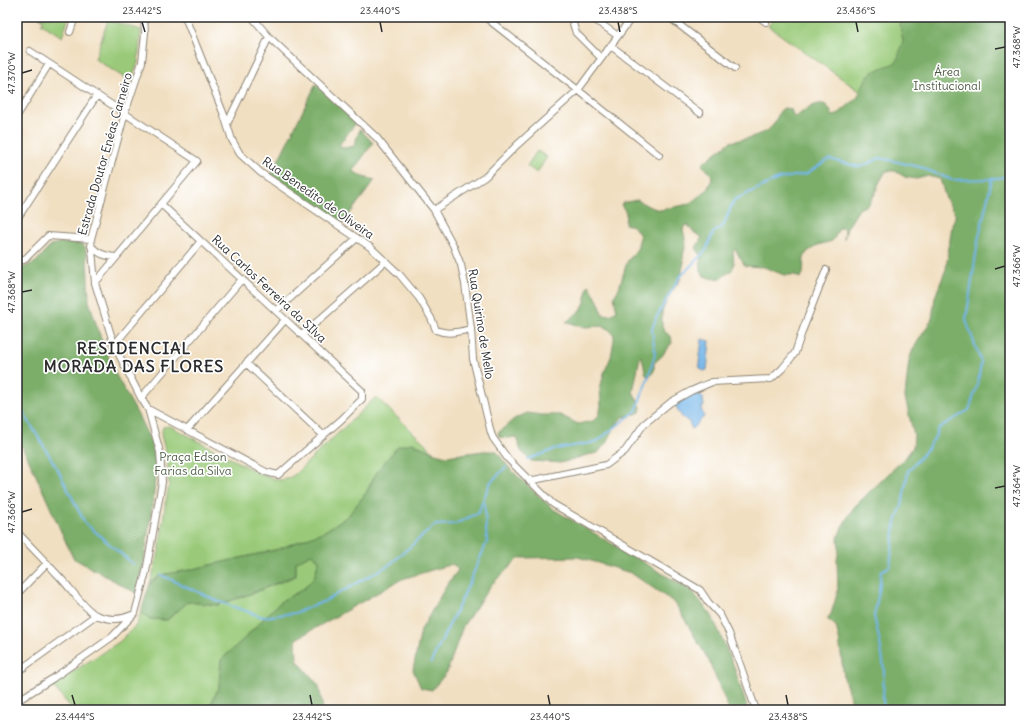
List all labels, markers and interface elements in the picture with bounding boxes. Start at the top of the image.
text: 23.442°S [123,4,162,17]
text: 23.440°S [360,4,400,17]
text: 23.438°S [598,4,638,17]
text: 23.436°S [836,4,876,17]
text: 47.368°W [1010,26,1023,68]
text: 47.370°W [5,52,18,94]
park label: Área Institucional [913,64,981,93]
street label: Estrada Doutor Enéas Carneiro [74,71,135,237]
street label: Rua Benedito de Oliveira [260,153,377,242]
street label: Rua Carlos Ferreira da SIlva [209,232,330,346]
text: 47.366°W [1010,245,1023,287]
street label: Rua Quirino de Mello [465,268,498,380]
text: 47.368°W [5,271,18,313]
district label: RESIDENCIAL MORADA DAS FLORES [44,338,224,376]
park label: Praça Edson Farias da Silva [154,449,232,478]
text: 47.364°W [1010,465,1023,507]
text: 47.366°W [5,491,18,533]
text: 23.444°S [55,710,95,723]
text: 23.442°S [293,710,332,723]
text: 23.440°S [530,710,570,723]
text: 23.438°S [768,710,808,723]

